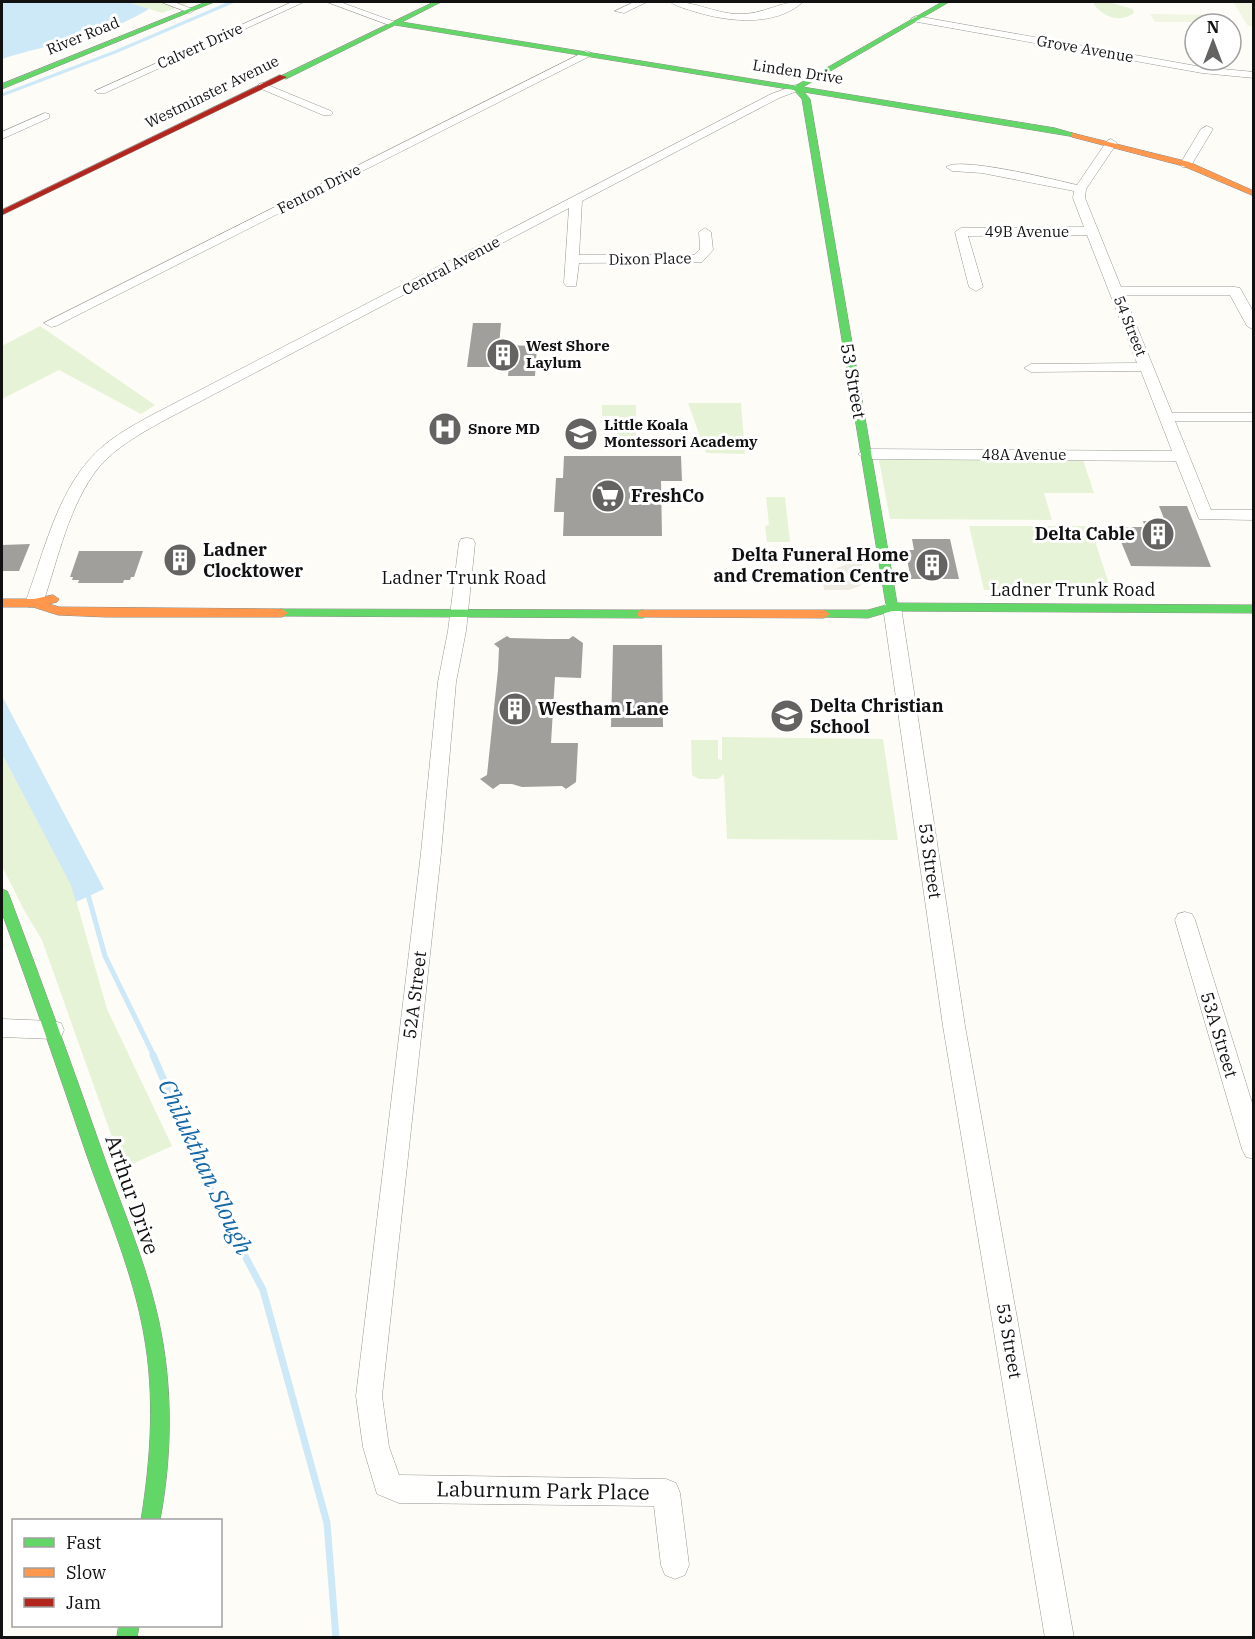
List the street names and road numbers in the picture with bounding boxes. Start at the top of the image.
street label: River Road [44,12,122,59]
street label: Calvert Drive [154,18,246,73]
street label: Grove Avenue [1035,31,1135,66]
street label: Westminster Avenue [142,51,282,132]
street label: Linden Drive [751,55,845,88]
street label: Fenton Drive [274,159,364,218]
street label: 49B Avenue [985,222,1069,241]
street label: Central Avenue [399,232,503,299]
street label: Dixon Place [608,248,692,269]
street label: 54 Street [1110,293,1151,359]
street label: 53 Street [836,341,871,421]
street label: 48A Avenue [982,445,1066,464]
street label: Ladner Trunk Road [382,566,546,589]
street label: Ladner Trunk Road [991,578,1155,601]
street label: 53 Street [914,822,947,900]
street label: 52A Street [398,950,431,1040]
street label: 53A Street [1196,989,1243,1081]
street label: Arthur Drive [99,1131,166,1258]
street label: 53 Street [992,1301,1027,1381]
street label: Laburnum Park Place [436,1474,650,1506]

